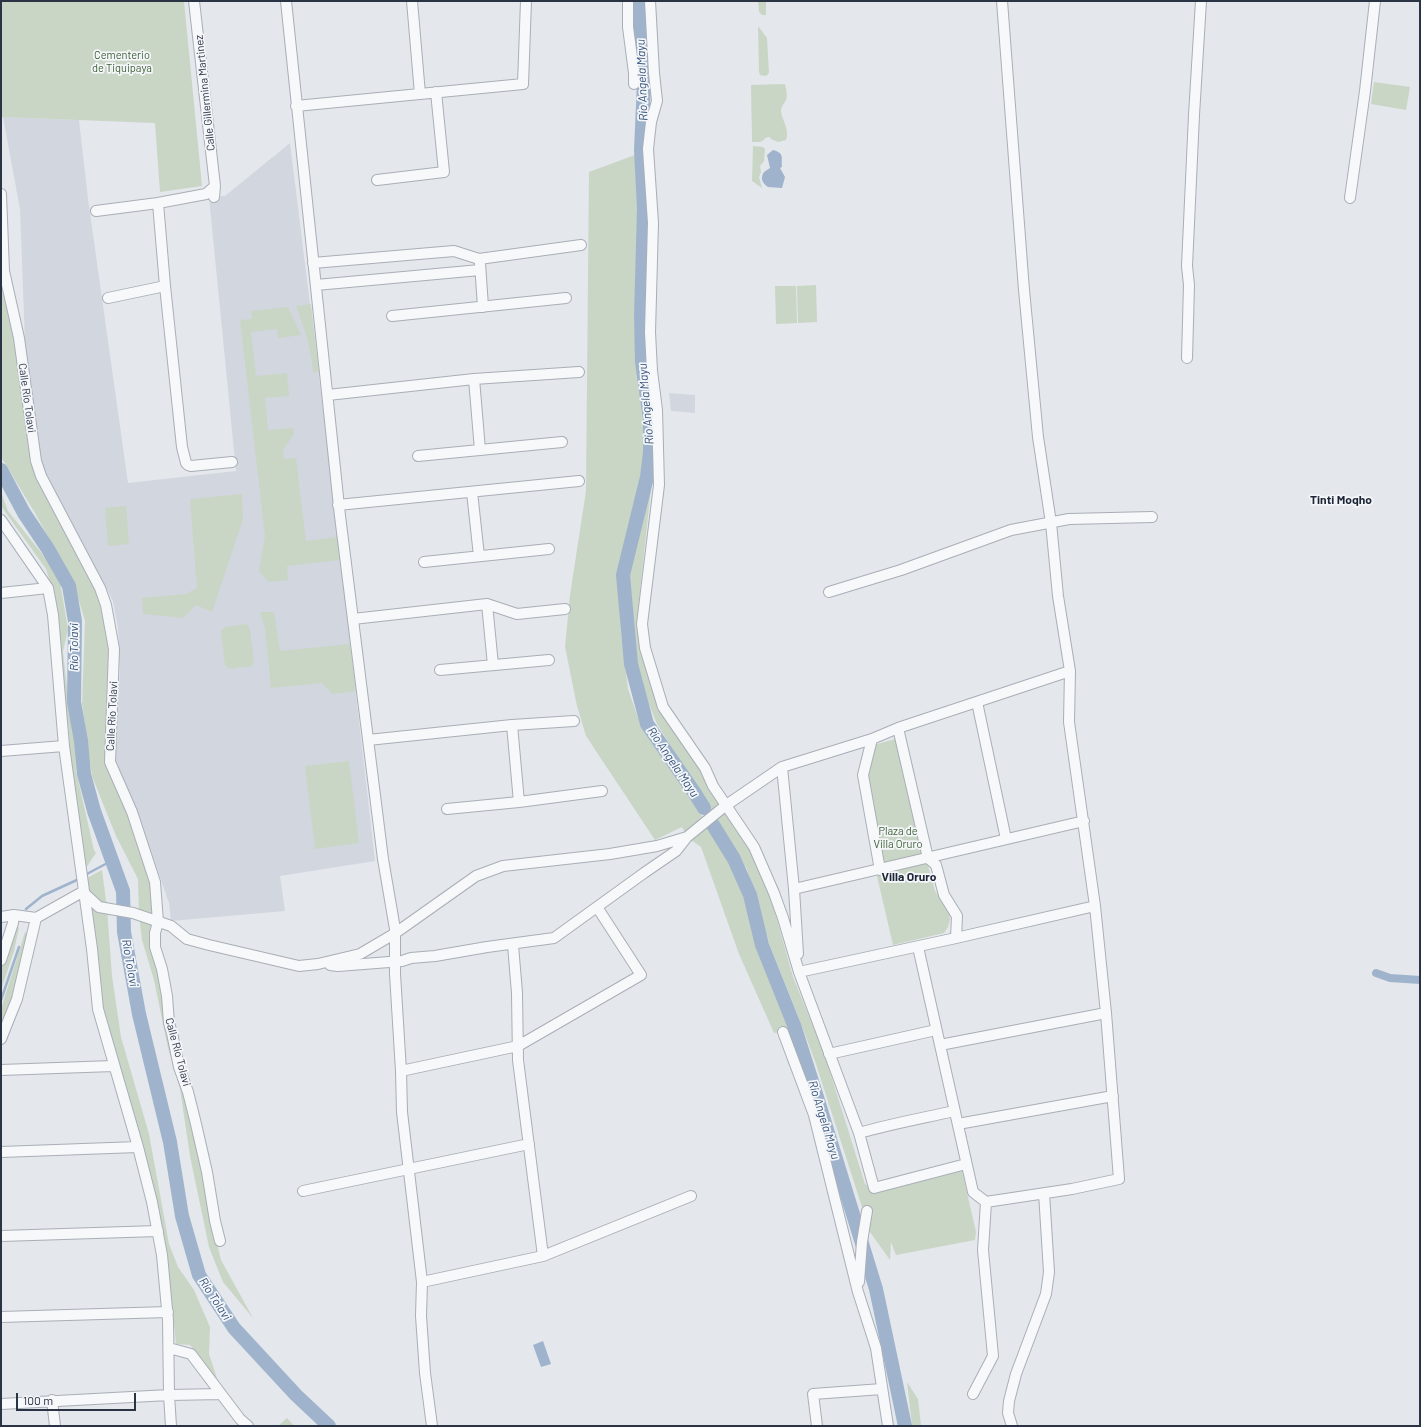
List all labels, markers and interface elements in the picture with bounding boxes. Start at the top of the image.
street label: Calle Gillermina Martinez [192,34,218,152]
water label: Río Angela Mayu [633,39,651,121]
park label: Cementerio de Tiquipaya [92,48,152,74]
street label: Calle Río Tolavi [16,362,38,434]
water label: Río Angela Mayu [635,363,657,445]
district label: Tinti Moqho [1310,493,1372,507]
water label: Río Tolavi [67,623,81,671]
street label: Calle Río Tolavi [104,681,120,751]
water label: Río Angela Mayu [644,724,702,800]
park label: Plaza de Villa Oruro [874,824,922,850]
district label: Villa Oruro [882,870,936,884]
water label: Río Tolavi [119,938,141,988]
street label: Calle Río Tolavi [163,1016,193,1088]
water label: Río Angela Mayu [805,1079,843,1161]
water label: Río Tolavi [196,1275,234,1323]
scale bar [18,1385,138,1411]
text: 100 m [23,1393,53,1407]

